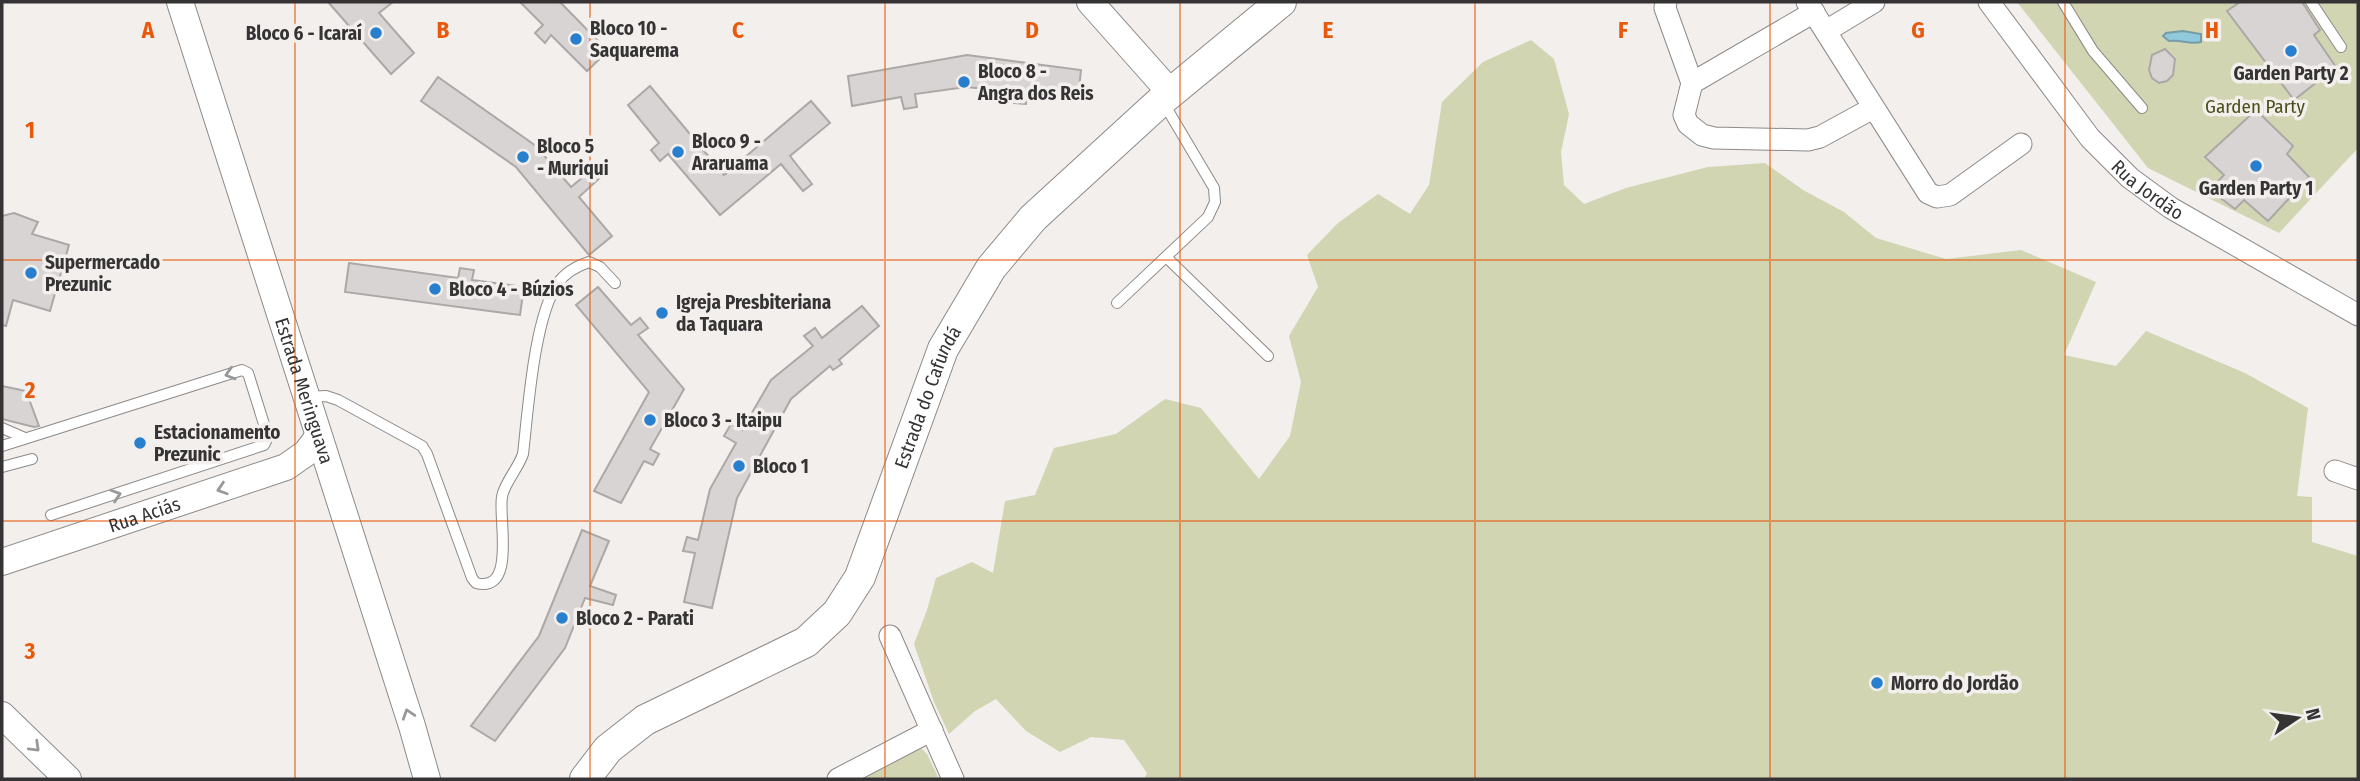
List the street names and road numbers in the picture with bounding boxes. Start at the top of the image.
street label: Rua Jordão [2106,155,2187,225]
street label: Estrada Meringuava [270,315,338,467]
street label: Estrada do Cafundá [890,322,966,472]
street label: Rua Aciás [106,492,183,538]

